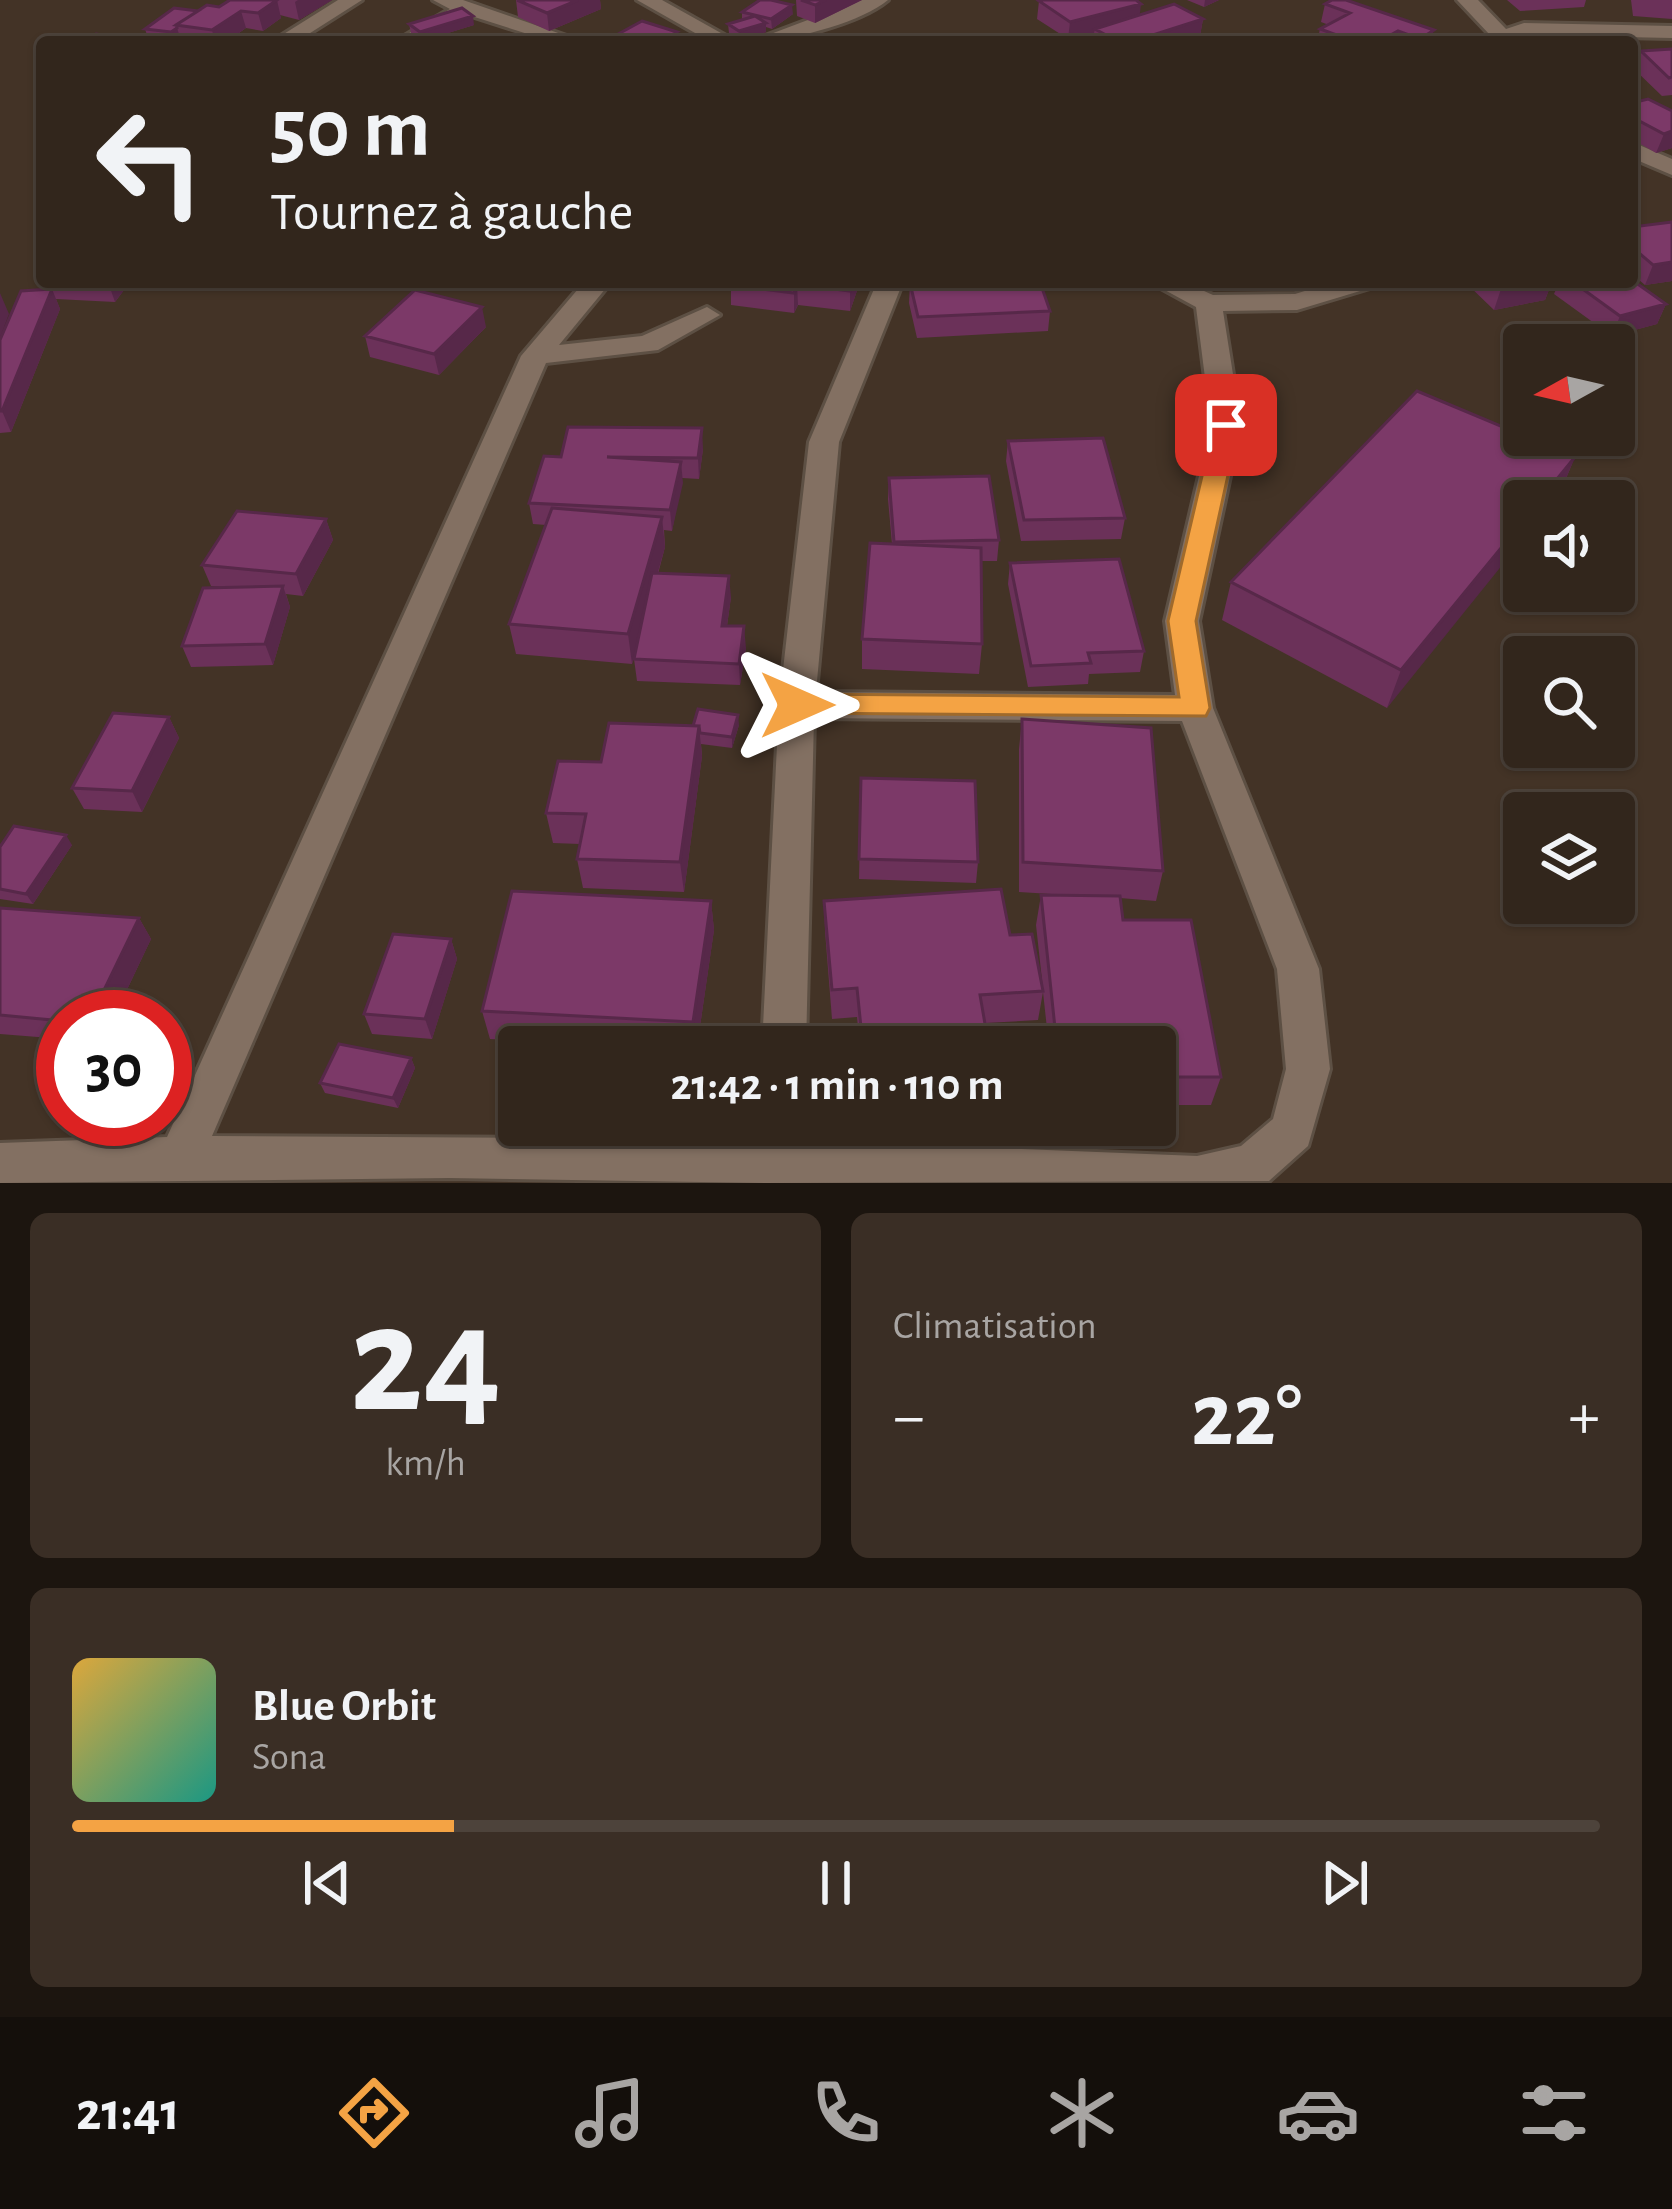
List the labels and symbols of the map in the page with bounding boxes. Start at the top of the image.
north arrow [1503,324,1635,456]
pin [1175,374,1277,476]
position arrow [734,642,860,768]
speed limit sign: 30 [36,990,192,1146]

